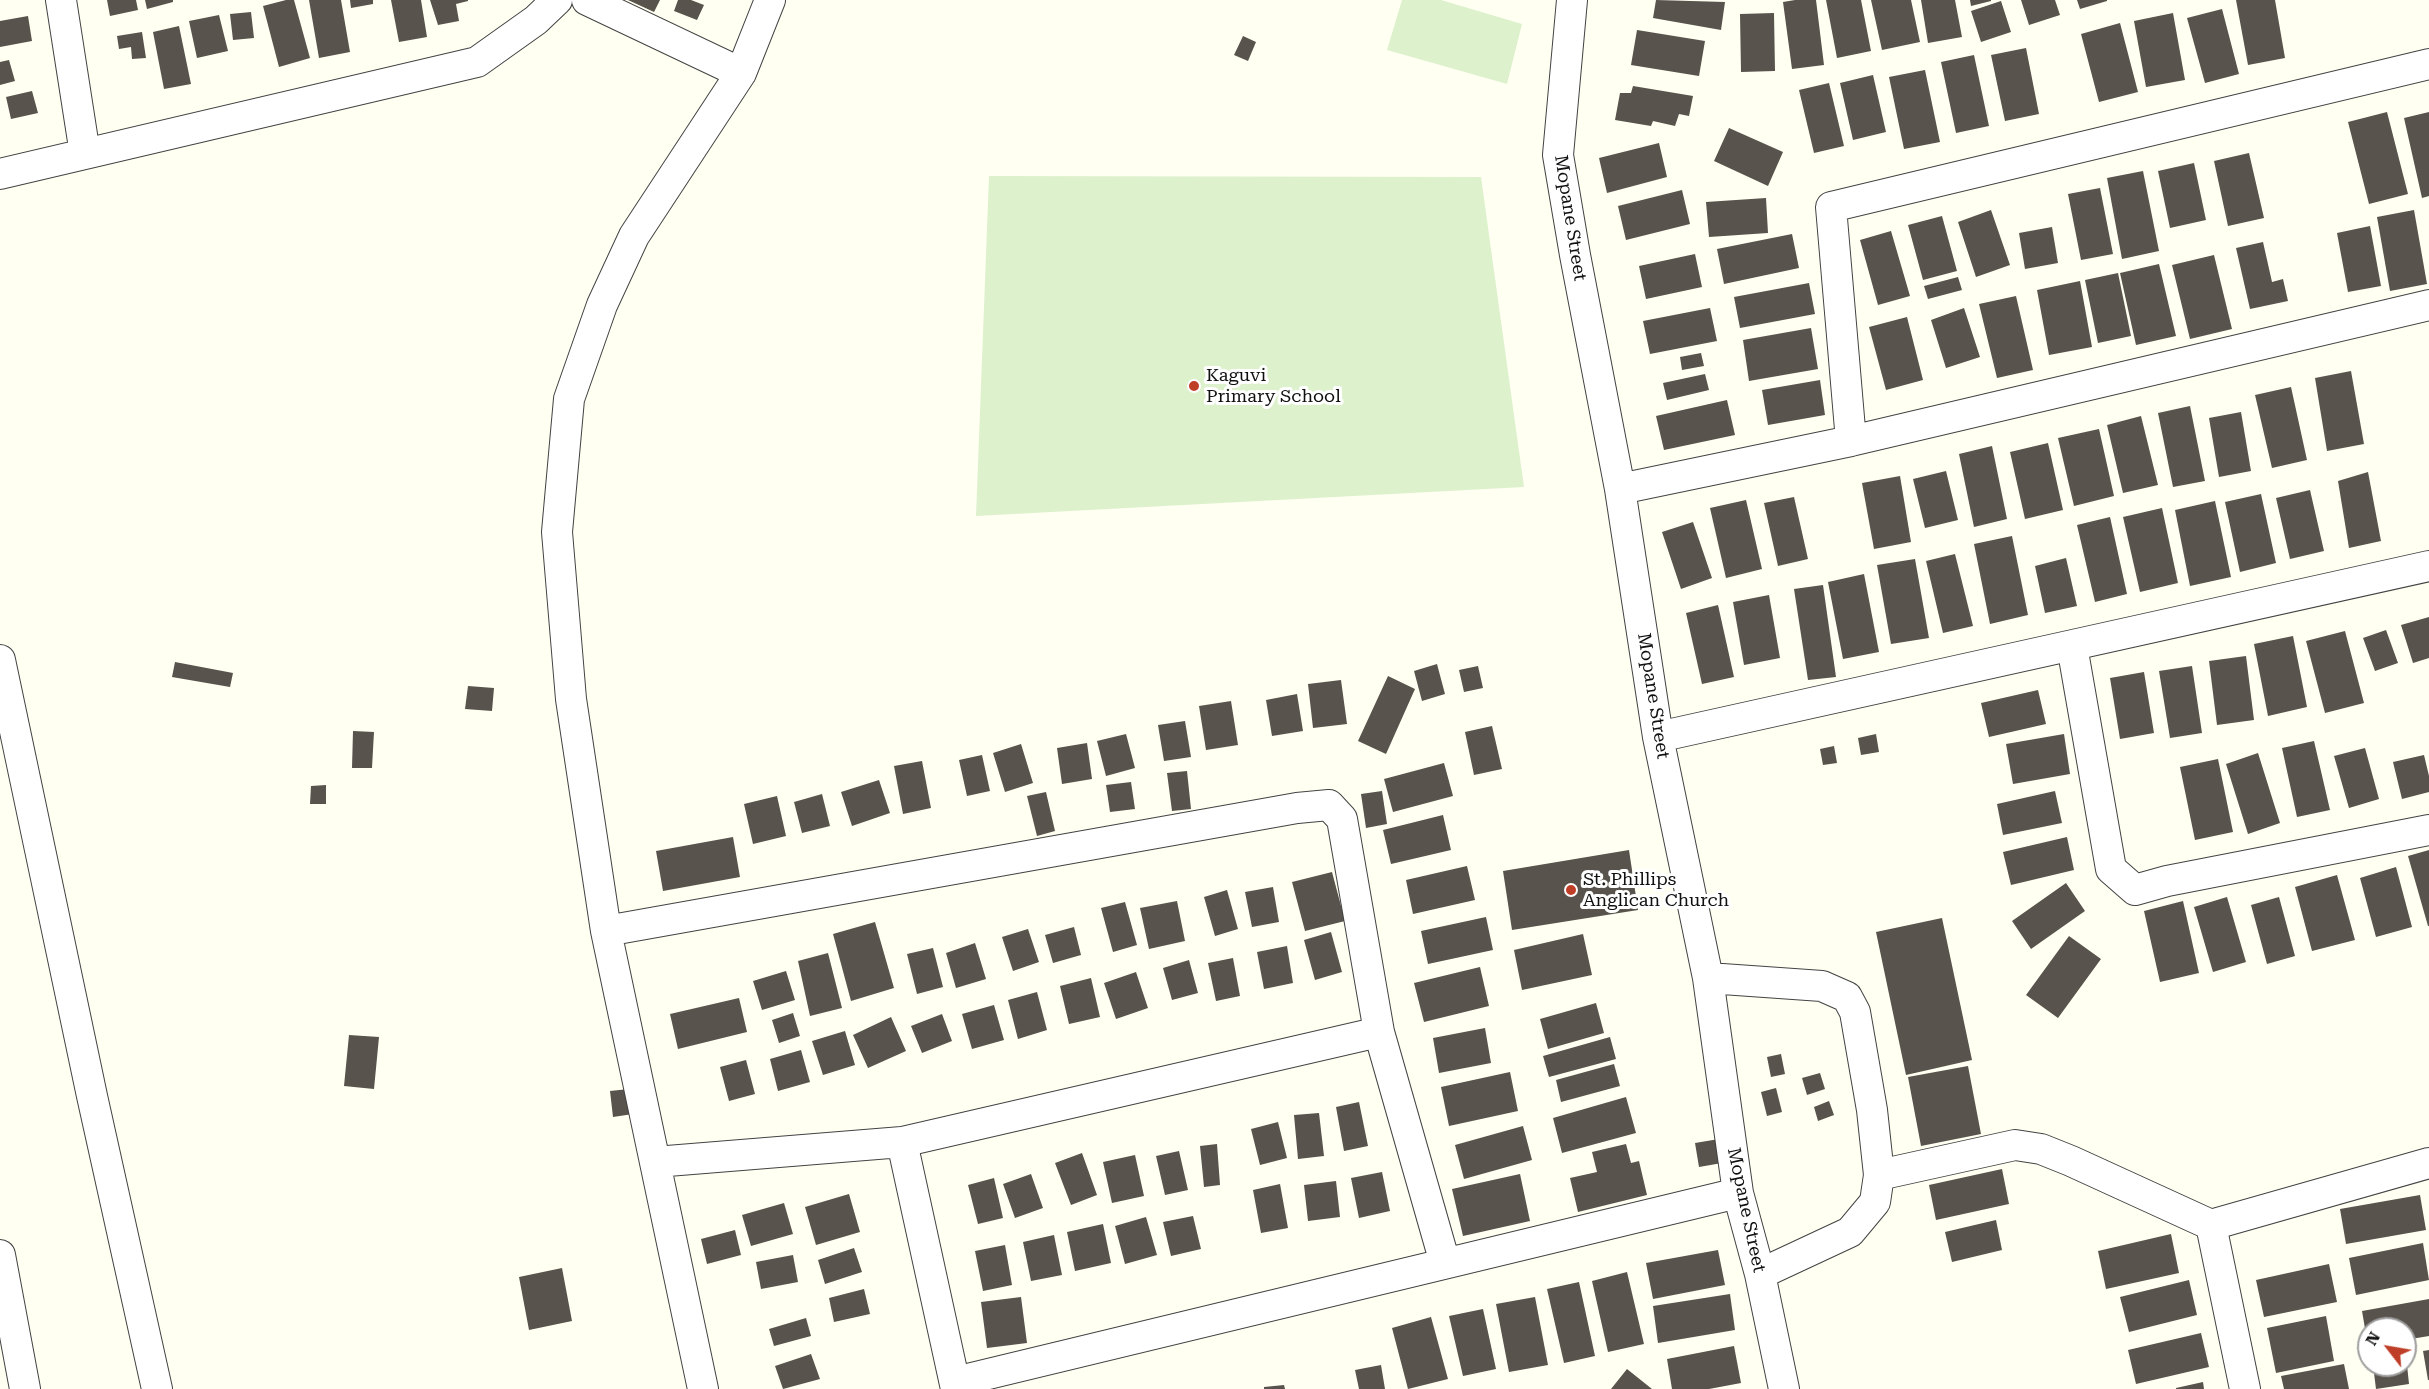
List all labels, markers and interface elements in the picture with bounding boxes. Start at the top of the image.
street label: Mopane Street [1549,154,1591,282]
place label: Kaguvi Primary School [1206,365,1341,407]
marker: Kaguvi Primary School [1187,379,1201,393]
street label: Mopane Street [1632,632,1674,760]
place label: St. Phillips Anglican Church [1583,869,1729,912]
marker: St. Phillips Anglican Church [1564,883,1578,897]
street label: Mopane Street [1722,1146,1770,1274]
north arrow [2357,1317,2417,1377]
text: N [2362,1328,2384,1349]

